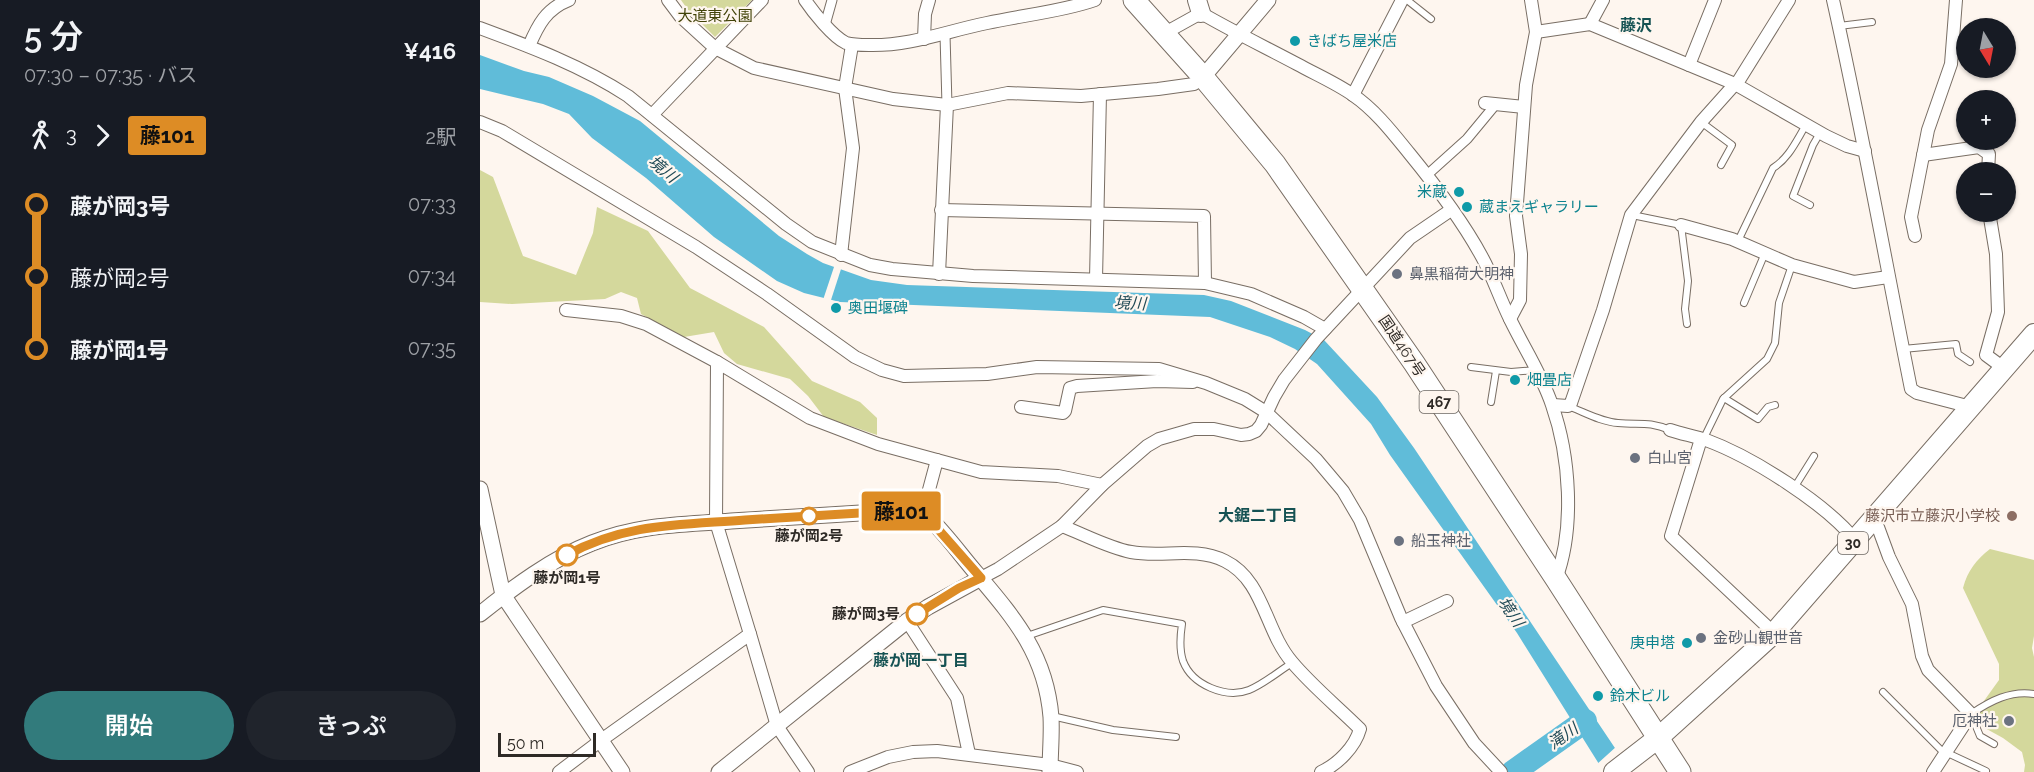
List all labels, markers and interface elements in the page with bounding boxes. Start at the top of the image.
park label: 大道東公園 [677,7,753,25]
district label: 藤沢 [1620,16,1652,35]
text: 5 分 [24,17,83,56]
north arrow [1956,18,2016,78]
map controls [1956,18,2016,222]
place label: きばち屋米店 [1307,32,1397,50]
marker: きばち屋米店 [1288,34,1302,48]
text: ¥416 [404,38,456,64]
text: 07:30 – 07:35 · バス [24,63,197,87]
button: + [1956,90,2016,150]
icon: walk [24,119,57,152]
icon: forward [86,119,119,152]
text: 3 [66,123,77,147]
text: 藤101 [140,123,194,148]
text: 2駅 [426,125,456,149]
water label: 境川 [645,151,683,188]
button: − [1956,162,2016,222]
place label: 米蔵 [1417,183,1447,201]
marker: 米蔵 [1452,185,1466,199]
text: 07:33 [408,192,456,216]
text: 藤が岡3号 [70,193,170,219]
place label: 蔵まえギャラリー [1479,198,1599,216]
marker: 蔵まえギャラリー [1460,200,1474,214]
text: 07:34 [408,264,456,288]
text: 藤が岡2号 [70,265,169,291]
place label: 鼻黒稲荷大明神 [1409,265,1514,283]
marker: 鼻黒稲荷大明神 [1390,267,1404,281]
water label: 境川 [1114,293,1148,313]
place label: 奥田堰碑 [848,299,908,317]
marker: 奥田堰碑 [829,301,843,315]
street label: 国道467号 [1375,312,1429,380]
text: 07:35 [408,336,456,360]
text: 藤が岡1号 [70,337,169,363]
place label: 畑畳店 [1527,371,1572,389]
marker: 畑畳店 [1508,373,1522,387]
road number: 467 [1420,391,1458,413]
place label: 白山宮 [1647,449,1692,467]
marker: 白山宮 [1628,451,1642,465]
line badge: 藤101 [859,492,943,530]
text: 藤101 [874,499,928,524]
district label: 大鋸二丁目 [1218,506,1298,525]
marker: 藤が岡2号 [800,507,818,525]
place label: 藤沢市立藤沢小学校 [1865,507,2000,525]
marker: 藤沢市立藤沢小学校 [2005,509,2019,523]
place label: 藤が岡2号 [775,527,843,545]
place label: 船玉神社 [1411,532,1471,550]
road number: 30 [1838,532,1868,554]
marker: 船玉神社 [1392,534,1406,548]
marker: 藤が岡1号 [556,544,578,566]
place label: 藤が岡1号 [533,569,601,587]
water label: 境川 [1494,593,1529,632]
marker: 藤が岡3号 [906,603,928,625]
place label: 藤が岡3号 [832,605,900,623]
place label: 金砂山観世音 [1713,629,1803,647]
marker: 金砂山観世音 [1694,631,1708,645]
place label: 庚申塔 [1630,634,1675,652]
marker: 庚申塔 [1680,636,1694,650]
district label: 藤が岡一丁目 [873,651,969,670]
place label: 鈴木ビル [1610,687,1670,705]
marker: 鈴木ビル [1591,689,1605,703]
button: 開始 [24,691,234,760]
button: きっぷ [246,691,456,760]
place label: 厄神社 [1952,712,1997,730]
marker: 厄神社 [2002,714,2016,728]
water label: 滝川 [1544,718,1583,753]
scale bar [498,730,596,758]
text: 50 m [507,734,544,753]

